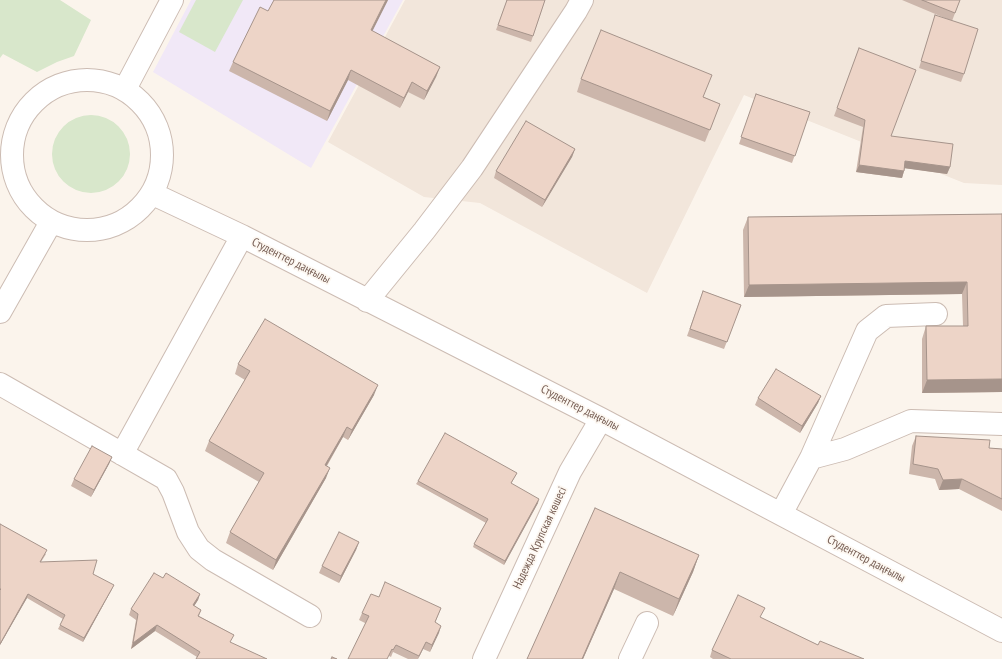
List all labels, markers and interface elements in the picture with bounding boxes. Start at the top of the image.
street label: Студенттер даңғылы [249,235,333,287]
street label: Студенттер даңғылы [538,382,622,434]
street label: Надежда Крупская көшесі [510,485,570,591]
street label: Студенттер даңғылы [825,532,907,586]

